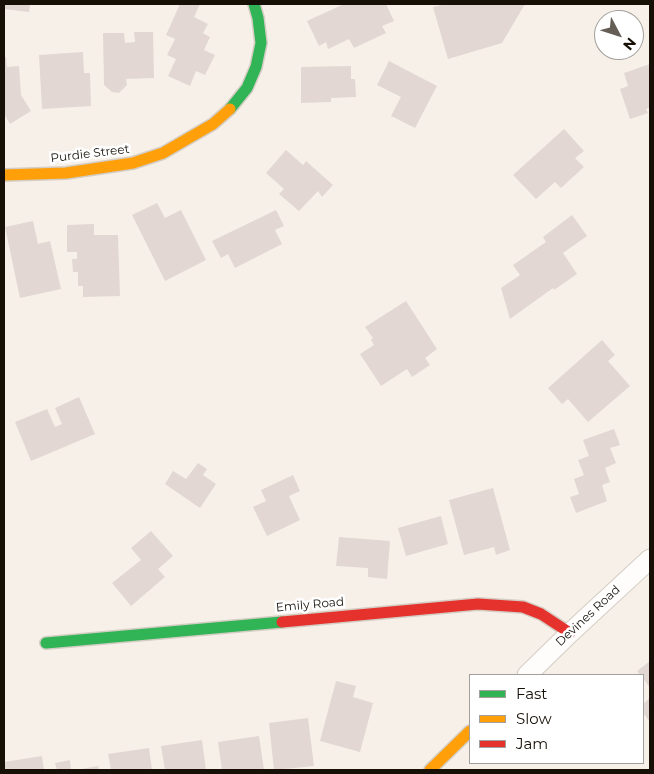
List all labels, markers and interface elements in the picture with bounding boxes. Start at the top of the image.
north arrow [594,10,644,60]
text: N [619,34,640,54]
street label: Purdie Street [50,142,130,166]
street label: Devines Road [553,583,623,649]
street label: Emily Road [275,595,345,615]
legend [469,674,644,764]
text: Fast [516,684,547,703]
text: Slow [516,709,552,728]
text: Jam [516,734,548,753]

